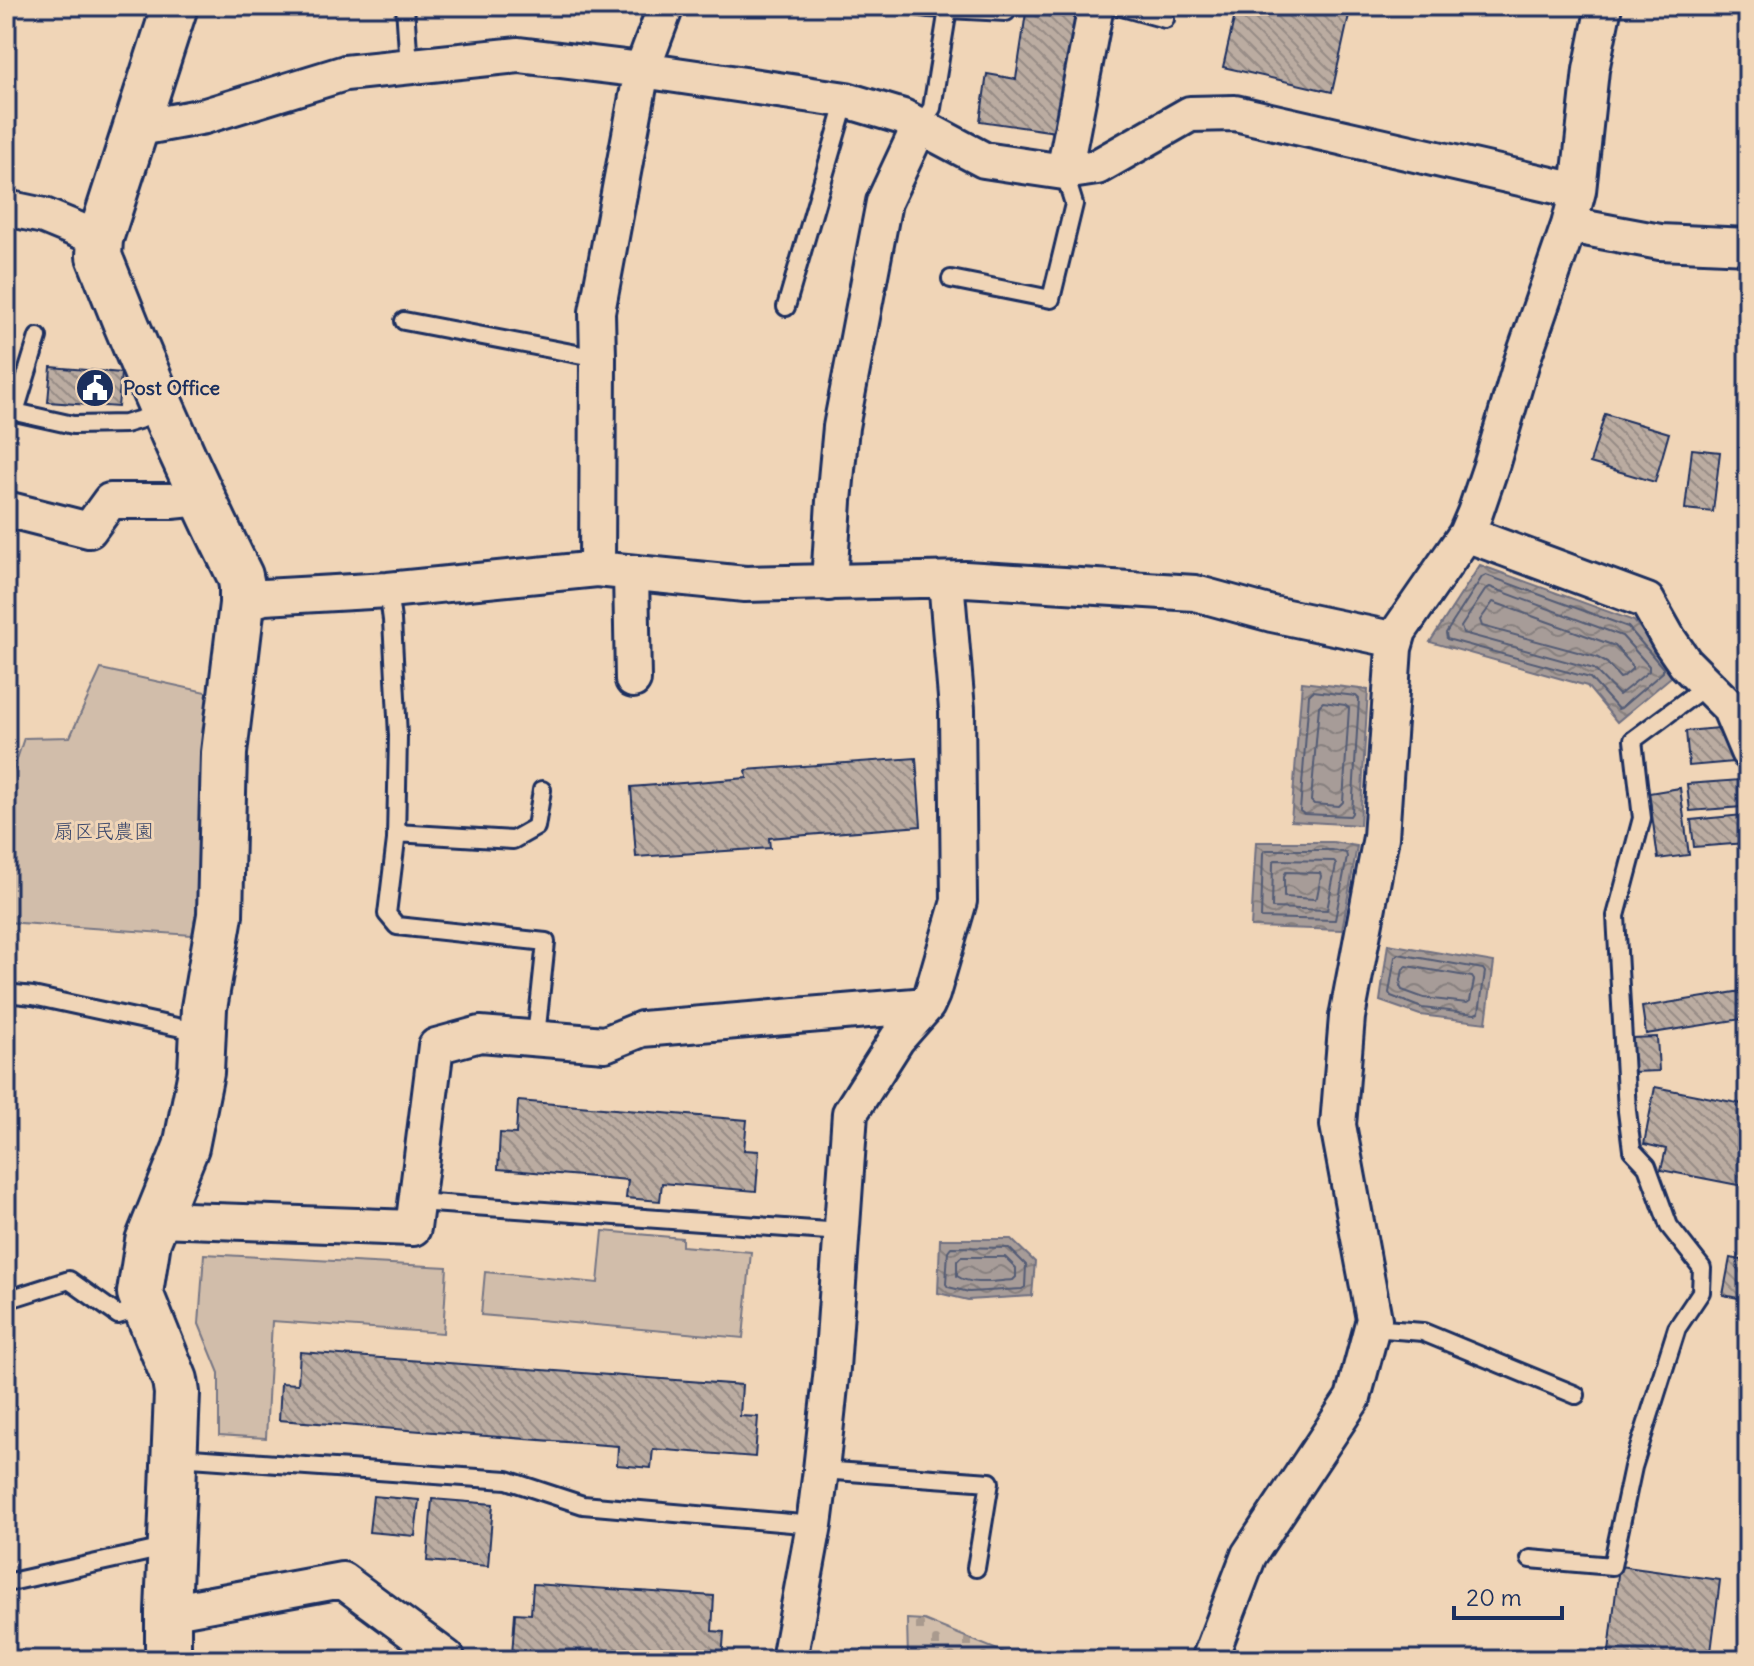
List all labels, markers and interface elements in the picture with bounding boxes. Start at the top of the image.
public building icon: Post Office [74,367,116,409]
place label: Post Office [123,375,220,400]
park label: 扇区民農園 [54,818,154,843]
scale bar [1454,1570,1562,1620]
text: 20 m [1466,1582,1522,1612]

